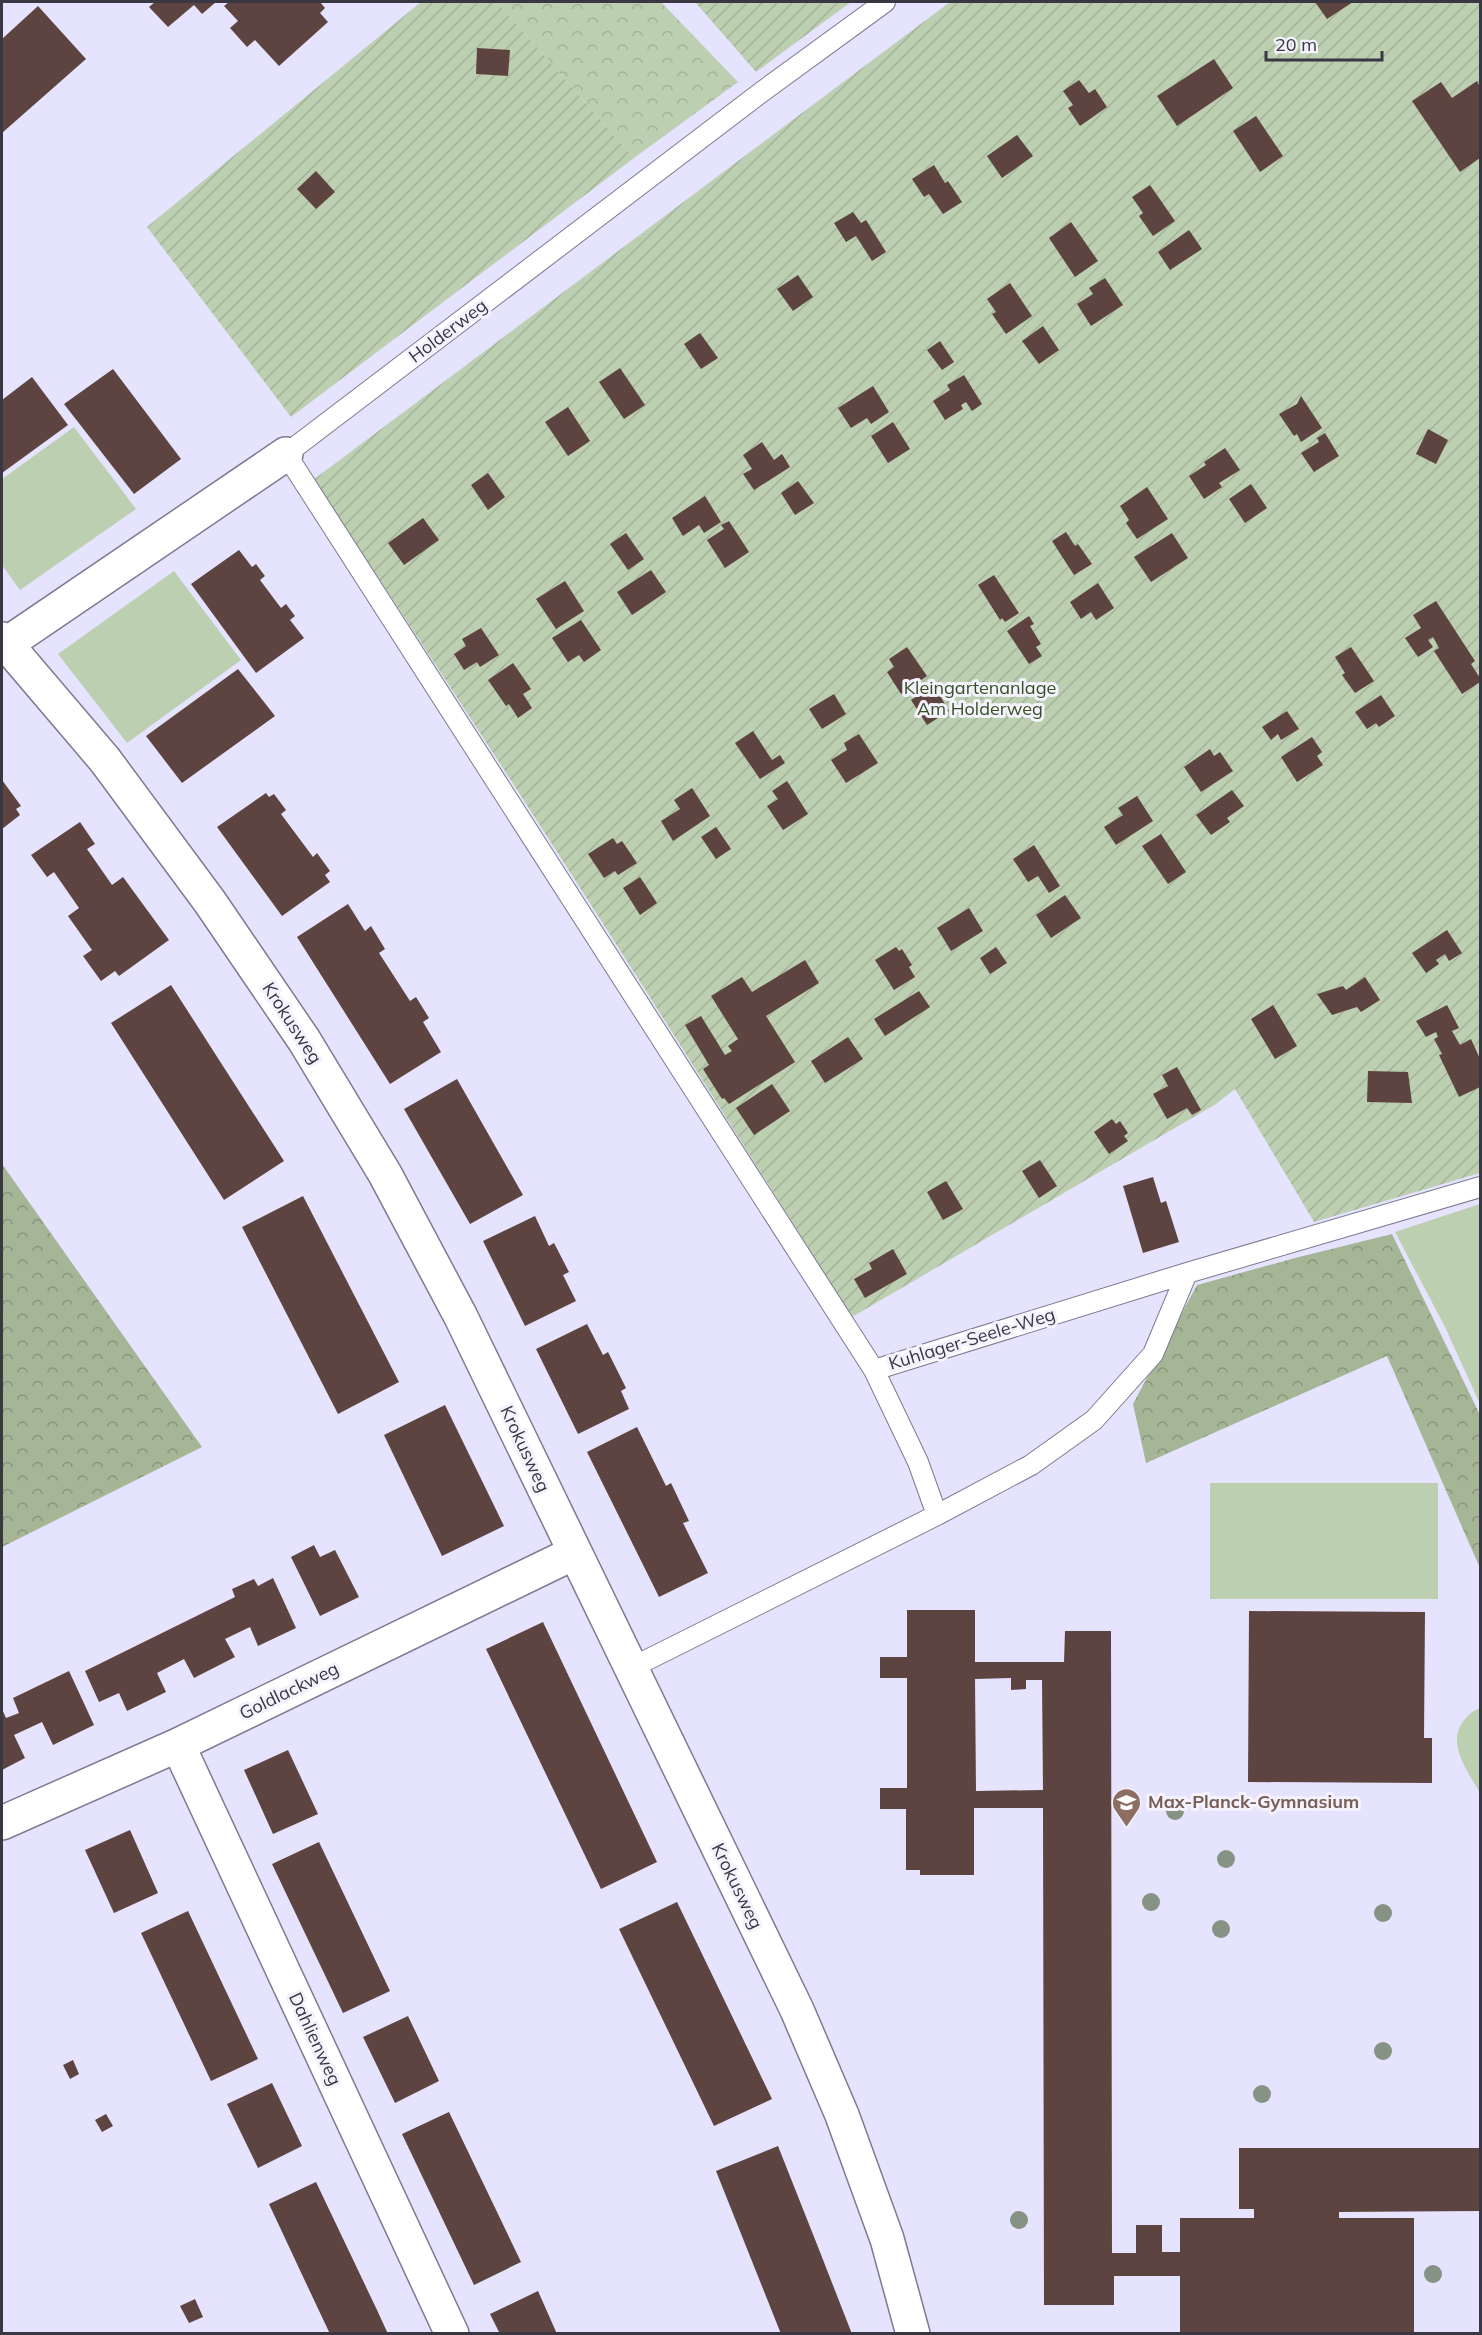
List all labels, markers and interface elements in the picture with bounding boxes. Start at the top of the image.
scale bar [1266,24,1382,62]
text: 20 m [1275,33,1317,56]
street label: Holderweg [404,294,491,368]
park label: Kleingartenanlage Am Holderweg [904,676,1056,720]
street label: Krokusweg [258,978,327,1068]
street label: Kuhlager-Seele-Weg [886,1302,1058,1375]
street label: Krokusweg [495,1402,555,1496]
street label: Goldlackweg [235,1657,342,1724]
school or university icon: Max-Planck-Gymnasium [1111,1786,1143,1828]
place label: Max-Planck-Gymnasium [1148,1790,1359,1813]
street label: Krokusweg [707,1839,768,1932]
street label: Dahlienweg [284,1989,347,2089]

